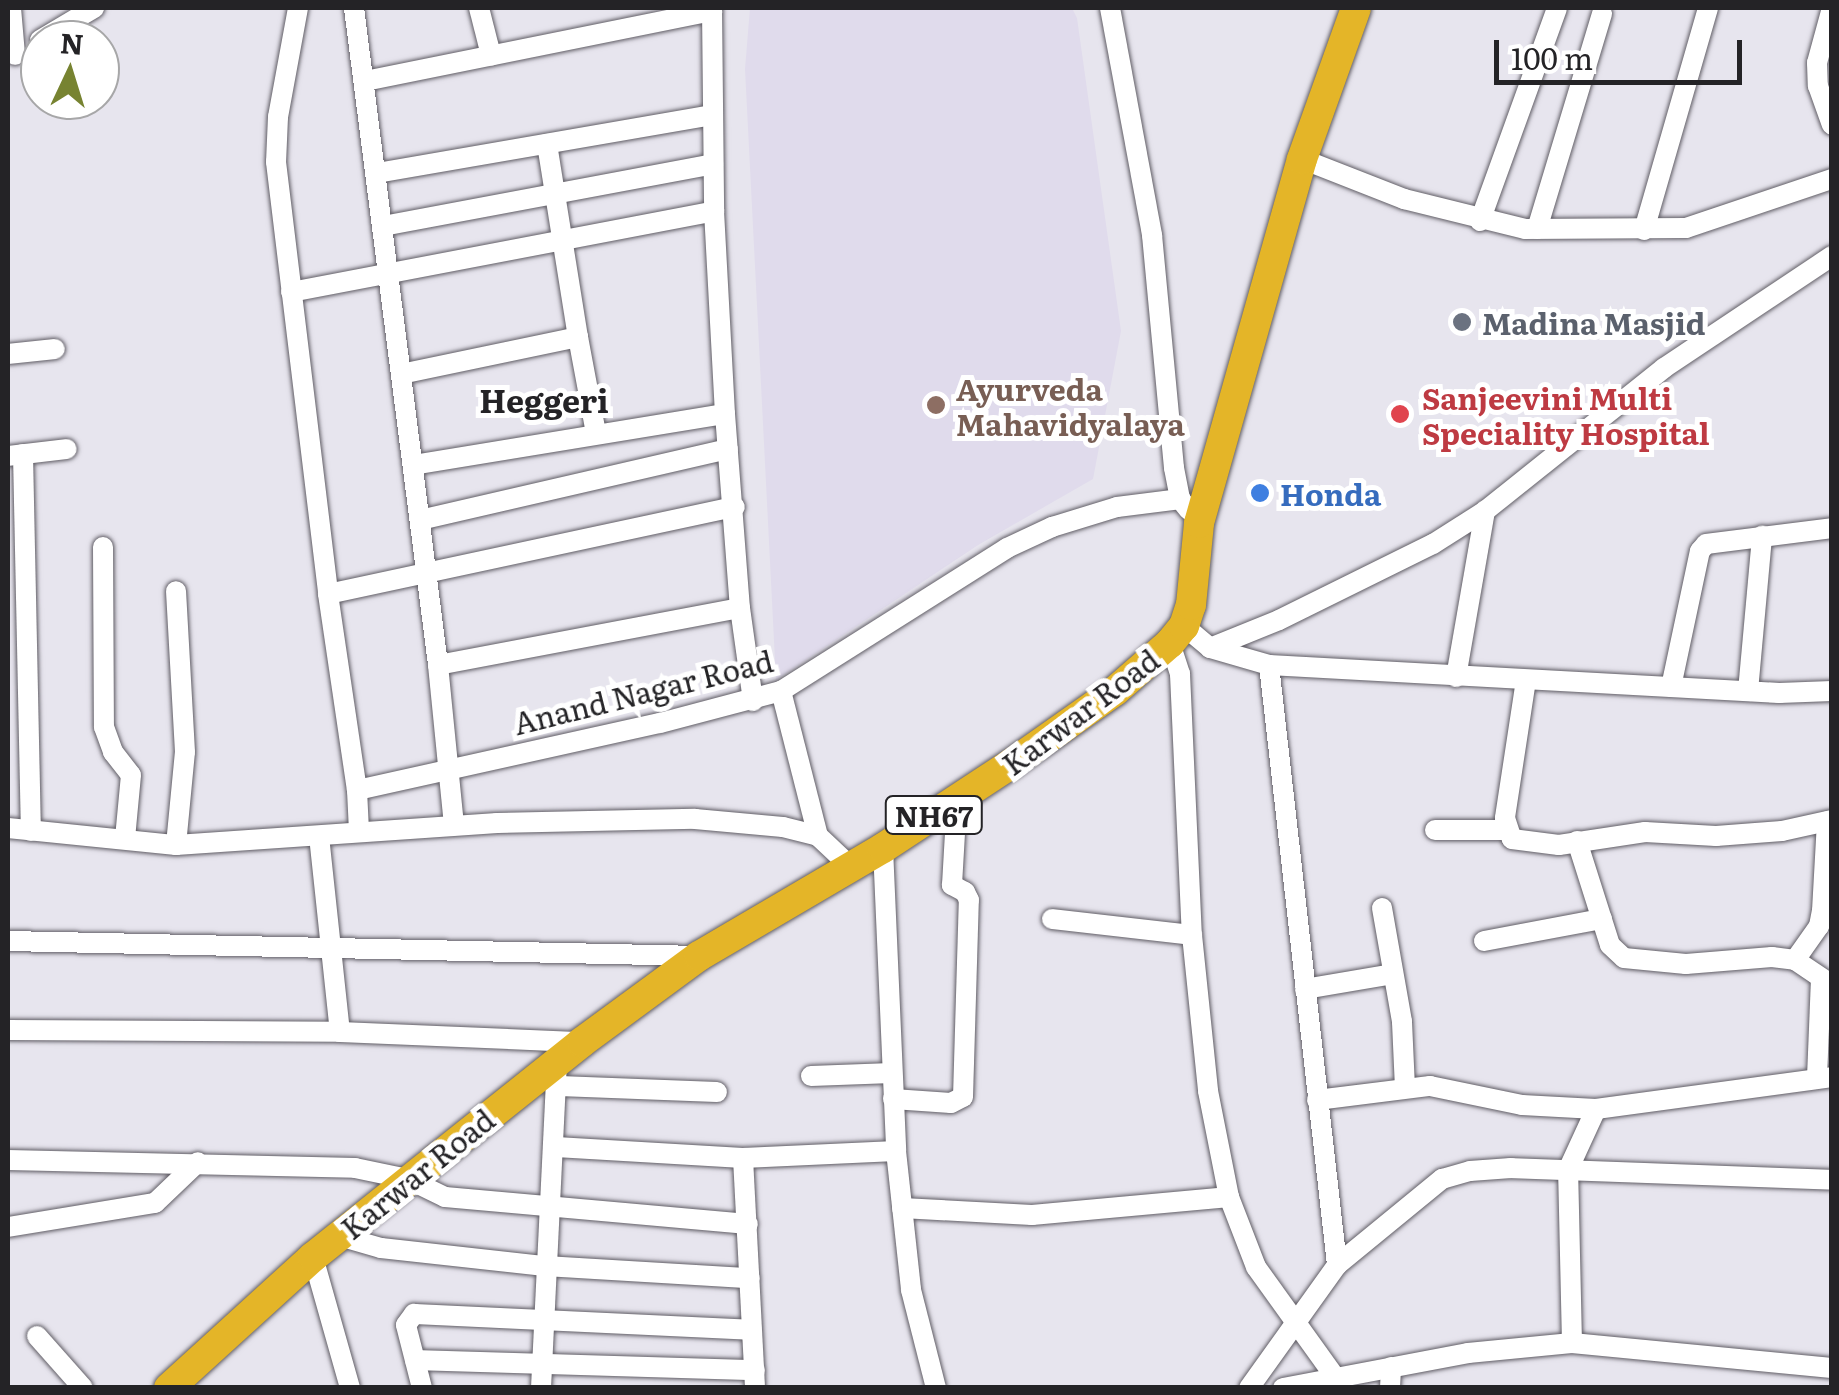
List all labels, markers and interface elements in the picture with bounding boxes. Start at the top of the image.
north arrow [20,20,120,120]
text: N [59,20,85,64]
scale bar [1499,20,1746,82]
text: 100 m [1511,35,1593,79]
place label: Madina Masjid [1482,304,1705,340]
marker: Madina Masjid [1451,311,1473,333]
place label: Ayurveda Mahavidyalaya [956,370,1185,440]
place label: Sanjeevini Multi Speciality Hospital [1422,379,1710,450]
district label: Heggeri [479,380,609,418]
marker: Ayurveda Mahavidyalaya [925,394,947,416]
marker: Sanjeevini Multi Speciality Hospital [1387,401,1413,427]
place label: Honda [1280,475,1381,511]
marker: Honda [1249,482,1271,504]
street label: Karwar Road [995,640,1165,782]
street label: Anand Nagar Road [509,641,777,741]
road number: NH67 [884,792,984,838]
street label: Karwar Road [333,1100,501,1246]

